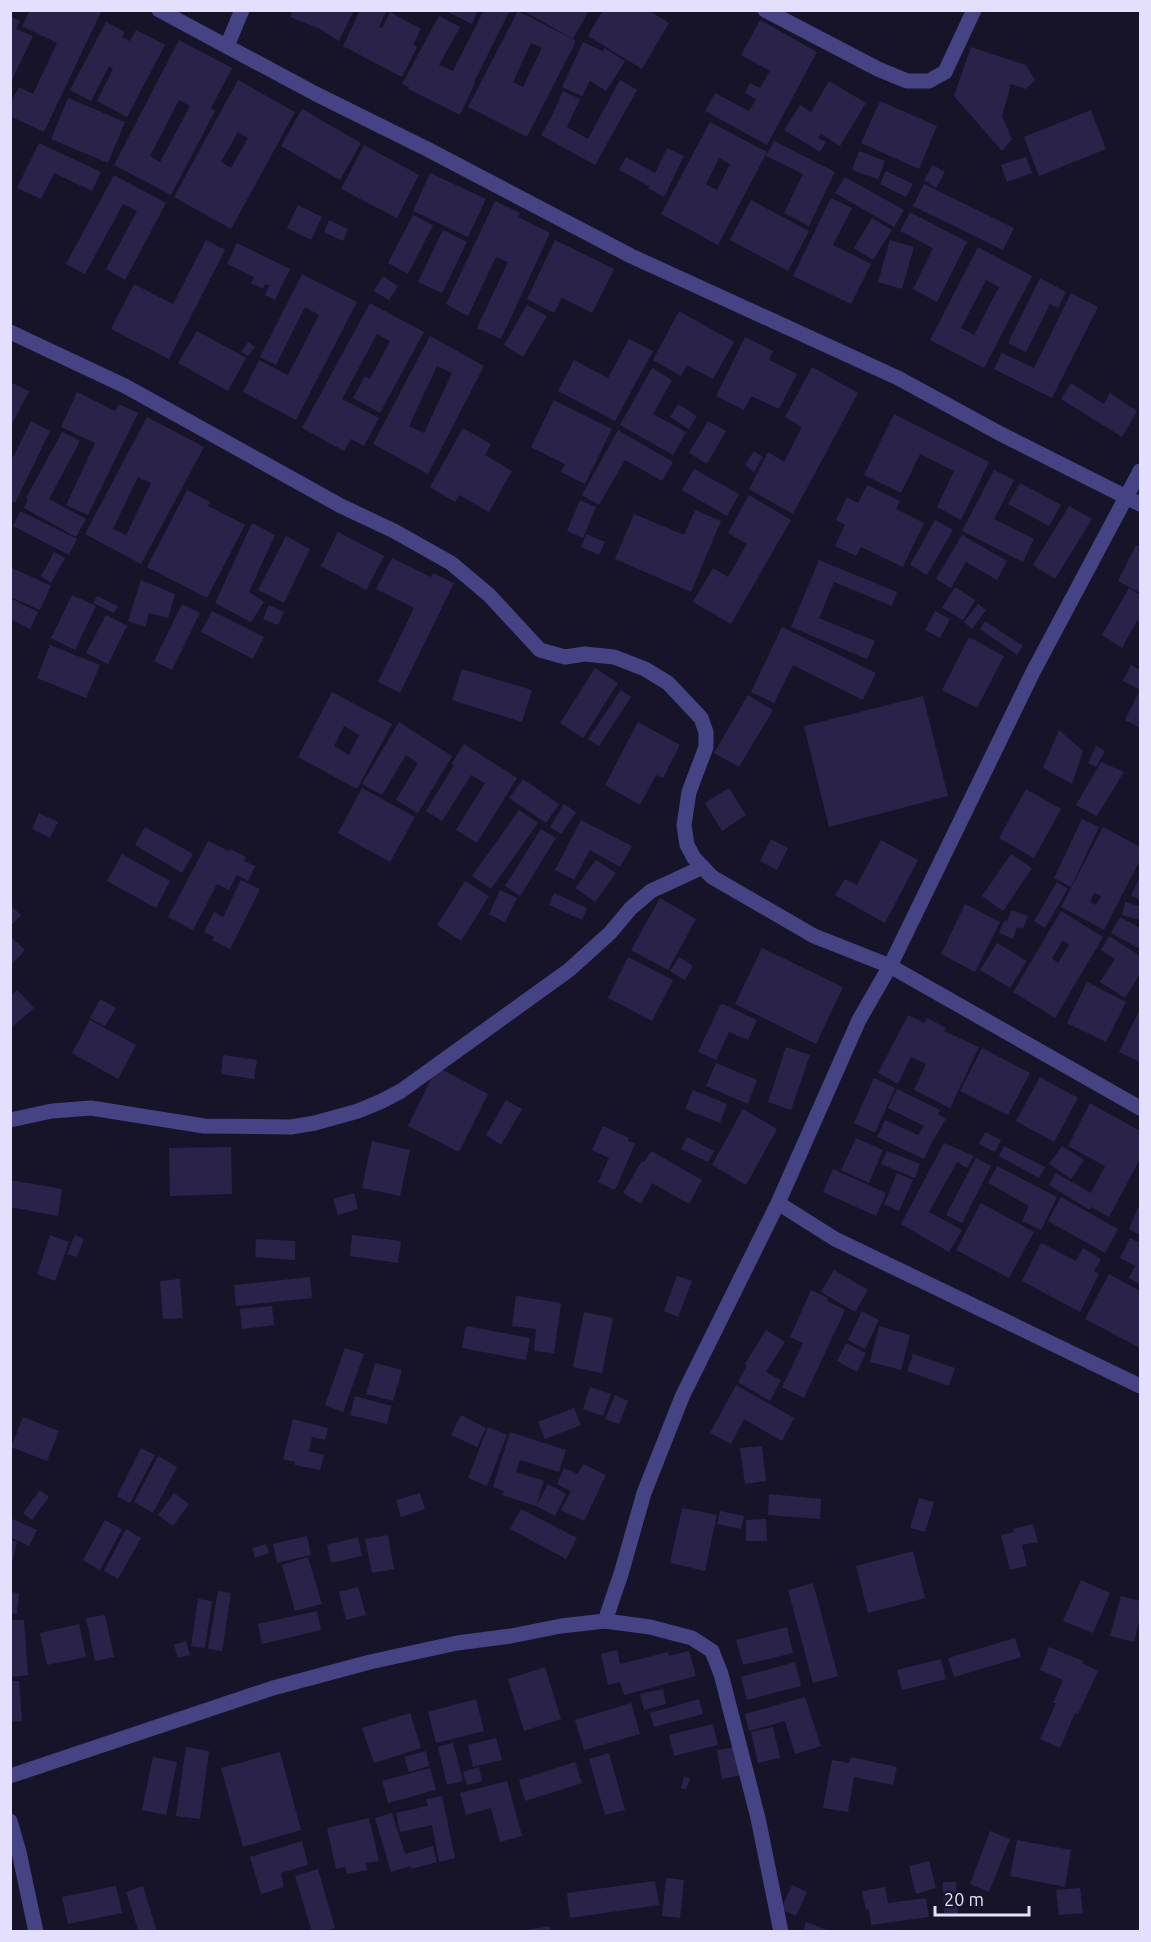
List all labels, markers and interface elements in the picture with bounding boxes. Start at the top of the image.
scale bar [935,1879,1030,1917]
text: 20 m [944,1889,984,1909]

